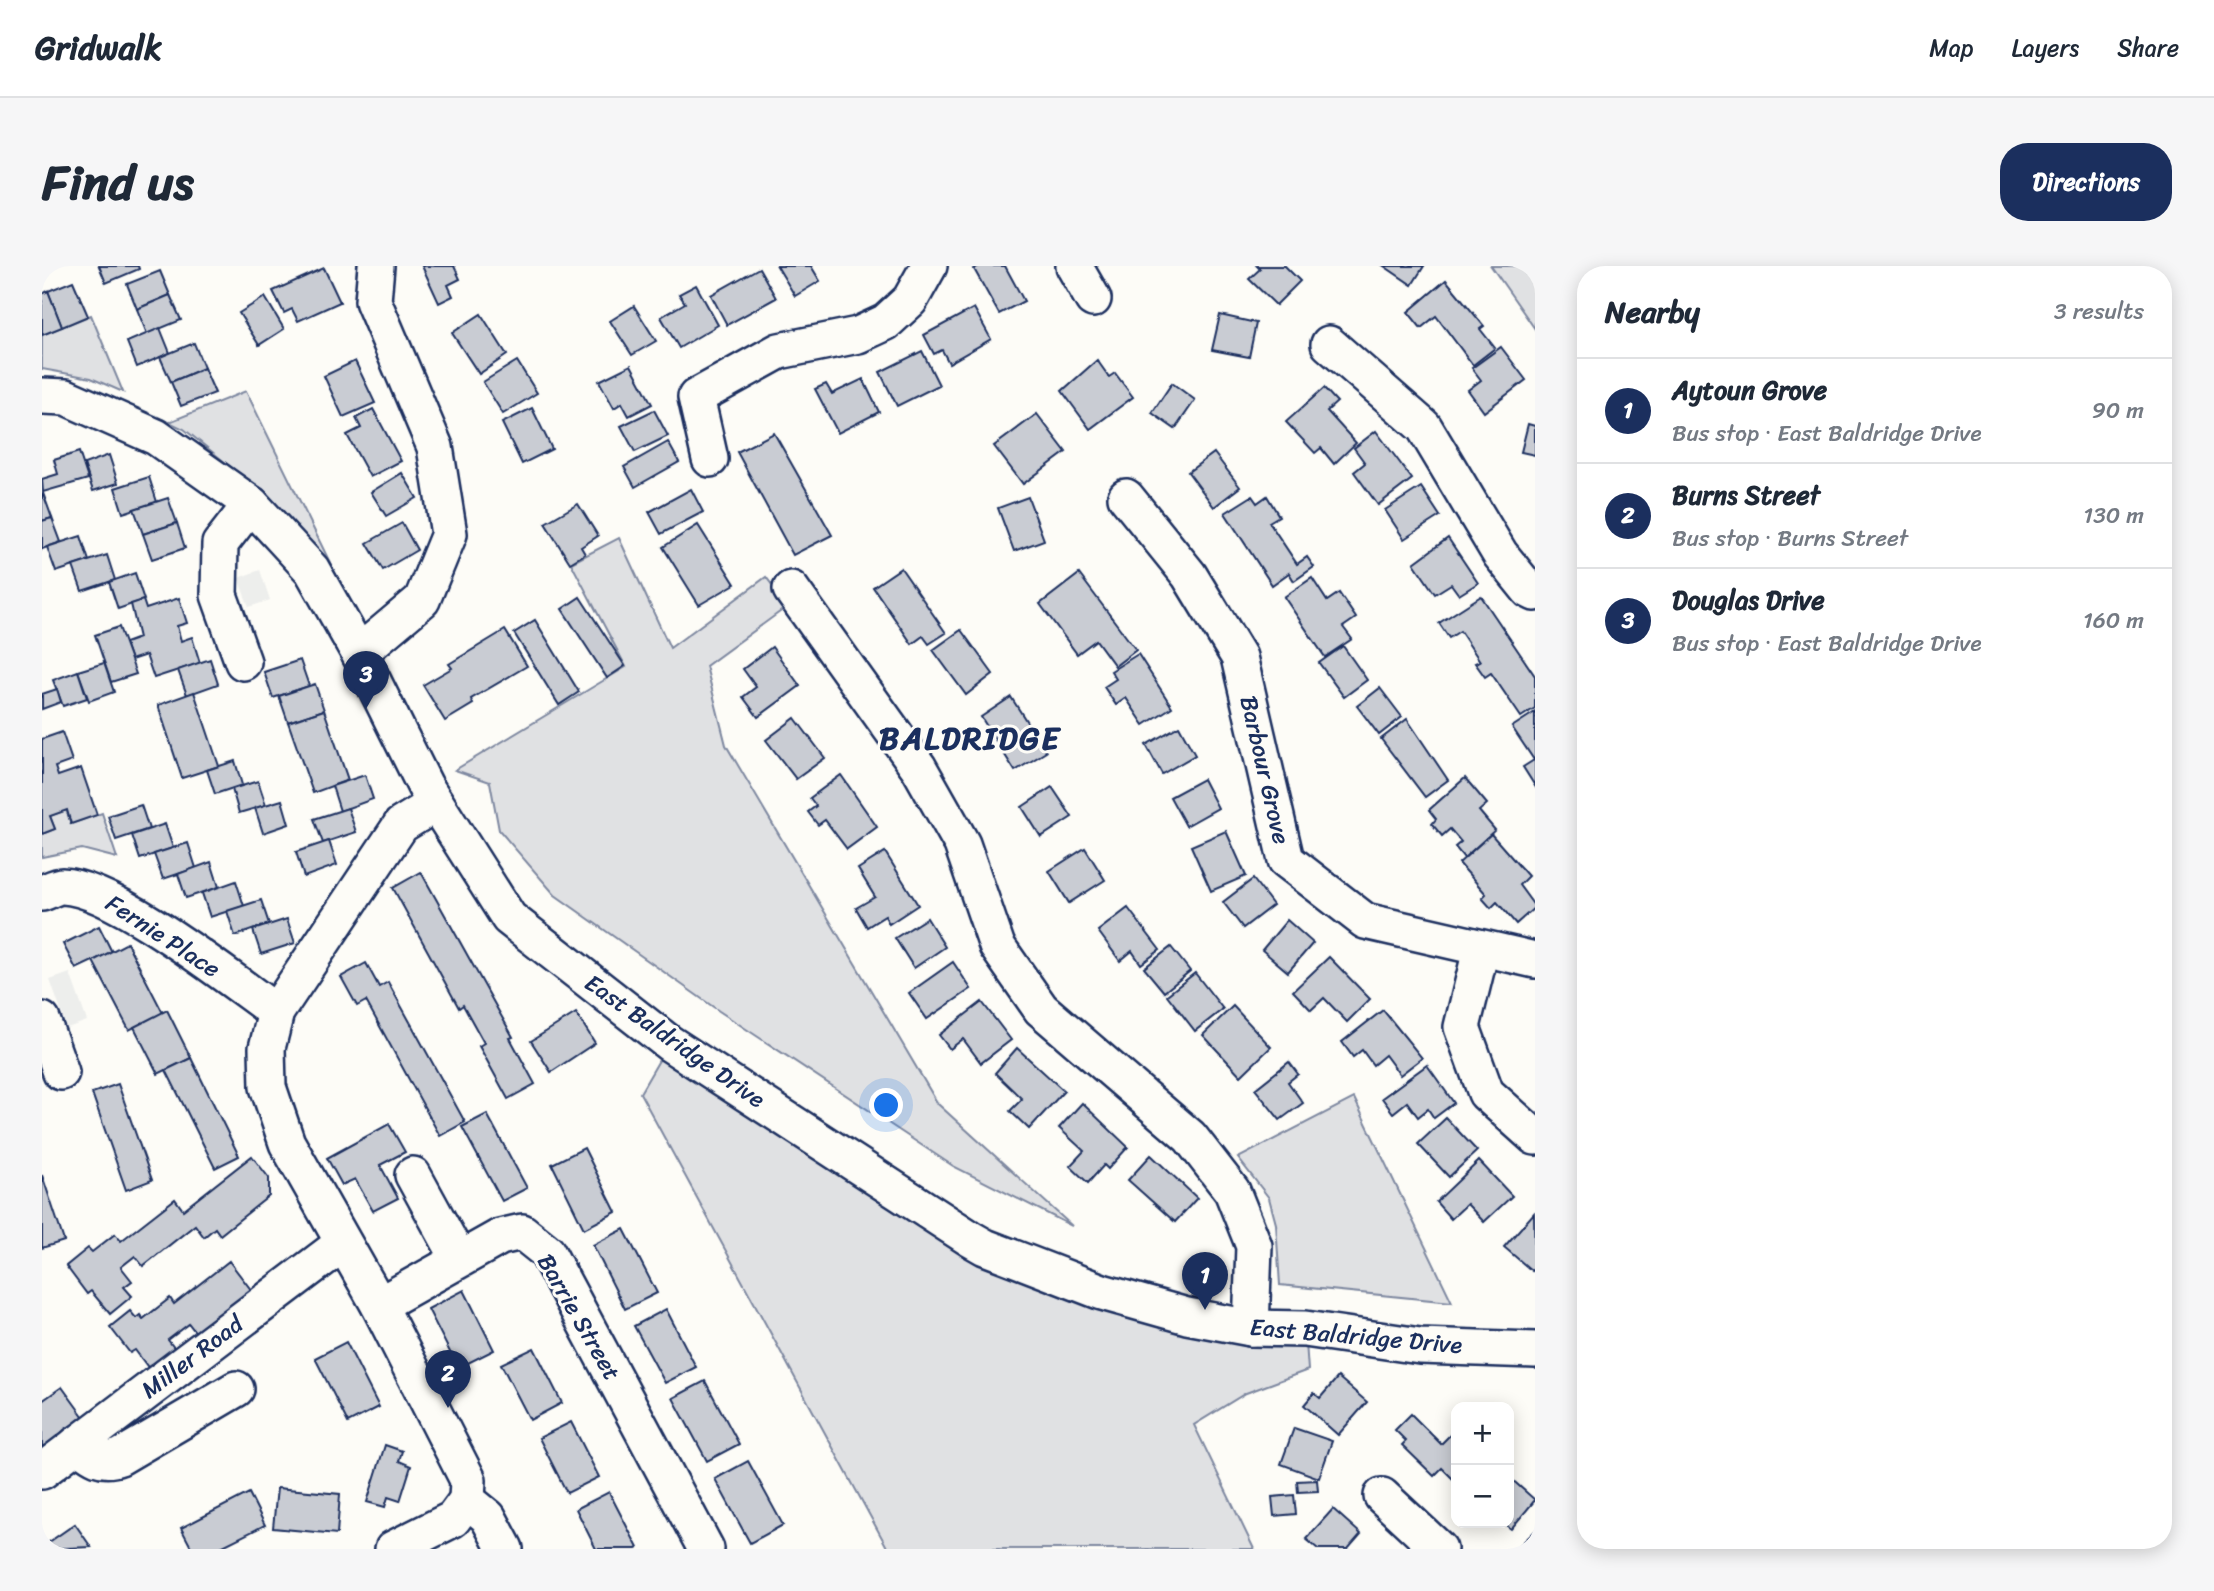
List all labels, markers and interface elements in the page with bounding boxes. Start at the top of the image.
text: Gridwalk [35,19,162,77]
text: Map [1929,27,1974,69]
text: Layers [2012,27,2079,69]
text: Share [2117,27,2179,69]
text: Find us [42,139,194,226]
button: Directions [2000,143,2172,221]
text: Nearby [1605,285,1700,339]
text: 3 results [2054,291,2144,332]
text: Aytoun Grove [1672,367,1827,413]
text: 1 [1623,390,1633,431]
text: 90 m [2092,390,2144,431]
text: Bus stop · East Baldridge Drive [1672,413,1982,454]
text: Burns Street [1672,472,1820,518]
text: 2 [1621,495,1635,536]
text: 130 m [2083,495,2144,536]
text: Bus stop · Burns Street [1672,518,1908,559]
text: Douglas Drive [1672,577,1825,623]
text: 3 [1622,600,1634,641]
text: 160 m [2083,600,2144,641]
text: Bus stop · East Baldridge Drive [1672,623,1982,664]
pin: 3 [343,651,389,709]
street label: Barbour Grove [1228,691,1302,849]
district label: BALDRIDGE [879,710,1061,767]
street label: Fernie Place [97,883,229,989]
street label: East Baldridge Drive [576,963,775,1120]
your location [869,1088,903,1122]
street label: Barrie Street [526,1245,632,1389]
pin: 1 [1182,1252,1228,1310]
street label: Miller Road [132,1303,254,1410]
street label: East Baldridge Drive [1248,1306,1464,1366]
pin: 2 [425,1350,471,1408]
map controls [1451,1402,1514,1528]
button: + [1451,1402,1514,1465]
button: − [1451,1465,1514,1528]

